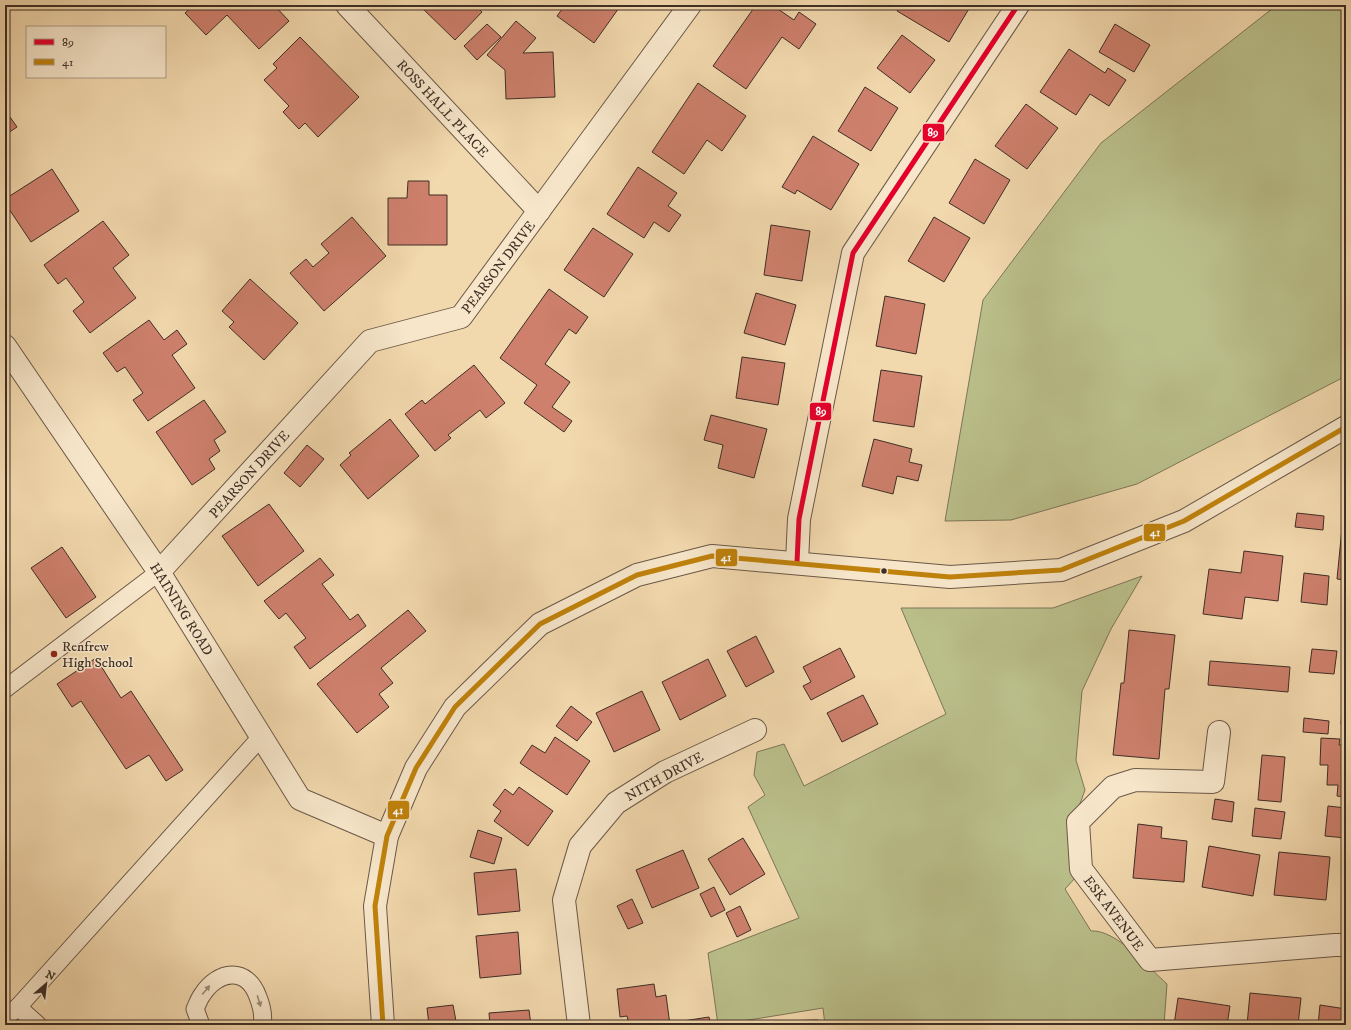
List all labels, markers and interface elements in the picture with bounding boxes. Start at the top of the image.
legend [26,26,166,78]
text: 89 [62,35,74,50]
text: 41 [62,55,73,70]
street label: ROSS HALL PLACE [392,56,492,161]
line badge: 89 [922,123,945,142]
text: 89 [928,126,939,140]
street label: PEARSON DRIVE [458,217,540,318]
line badge: 89 [809,402,832,421]
text: 89 [816,405,827,419]
street label: PEARSON DRIVE [206,427,294,522]
line badge: 41 [1143,523,1166,542]
text: 41 [1149,526,1160,540]
line badge: 41 [715,548,738,567]
text: 41 [720,551,731,565]
street label: HAINING ROAD [145,560,217,659]
unlabelled marker [879,566,889,576]
place label: Renfrew High School [62,638,134,672]
marker: Renfrew High School [49,649,59,659]
street label: NITH DRIVE [622,748,707,806]
line badge: 41 [387,800,410,820]
text: 41 [392,804,403,818]
street label: ESK AVENUE [1079,872,1147,955]
north arrow [26,964,66,1004]
text: N [43,968,57,984]
one-way arrow [201,984,210,995]
one-way arrow [256,995,262,1007]

